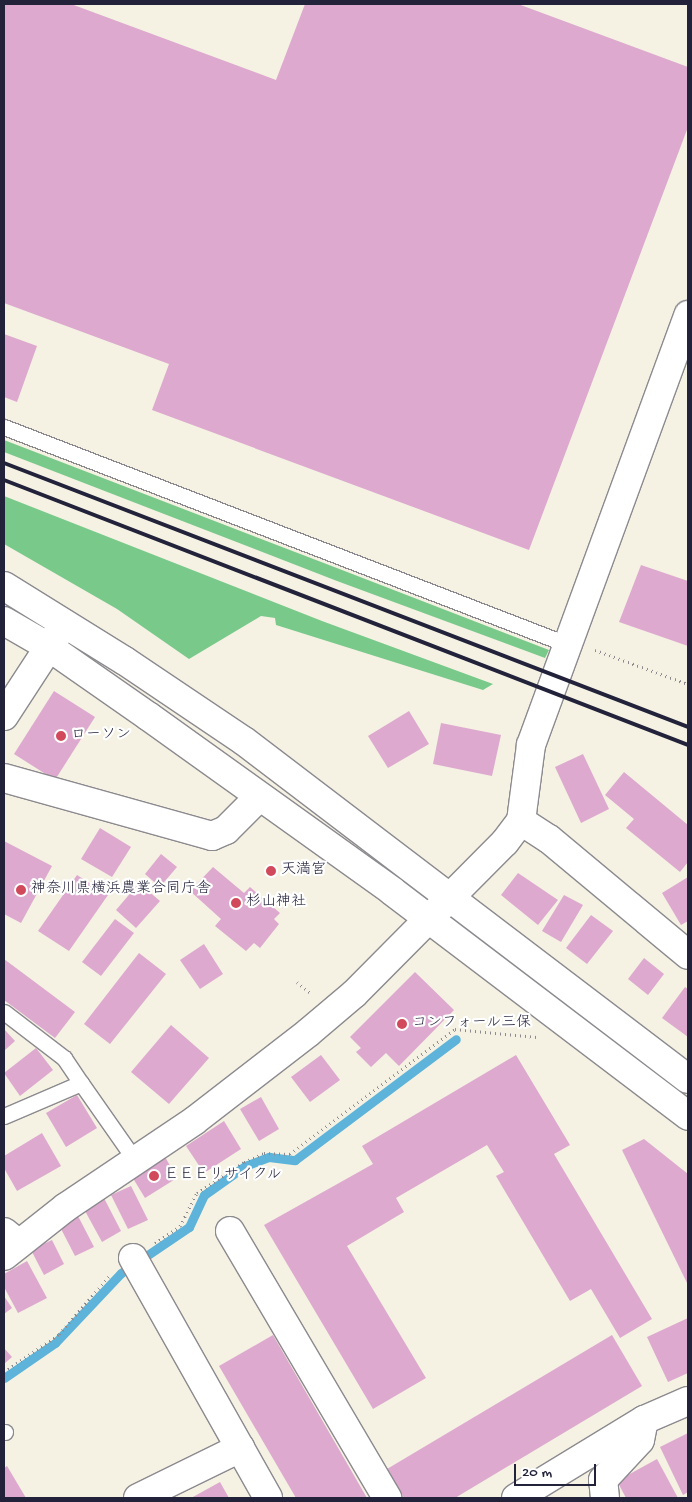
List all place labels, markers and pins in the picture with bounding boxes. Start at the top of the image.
place label: ローソン [71,727,131,745]
marker: ローソン [55,730,67,742]
place label: 天満宮 [281,862,326,880]
marker: 天満宮 [265,865,277,877]
place label: 神奈川県横浜農業合同庁舎 [31,881,211,899]
marker: 神奈川県横浜農業合同庁舎 [15,884,27,896]
place label: 杉山神社 [246,894,306,912]
marker: 杉山神社 [230,897,242,909]
place label: コンフォール三保 [412,1015,532,1033]
marker: コンフォール三保 [396,1018,408,1030]
place label: ＥＥＥリサイクル [164,1167,284,1185]
marker: ＥＥＥリサイクル [148,1170,160,1182]

